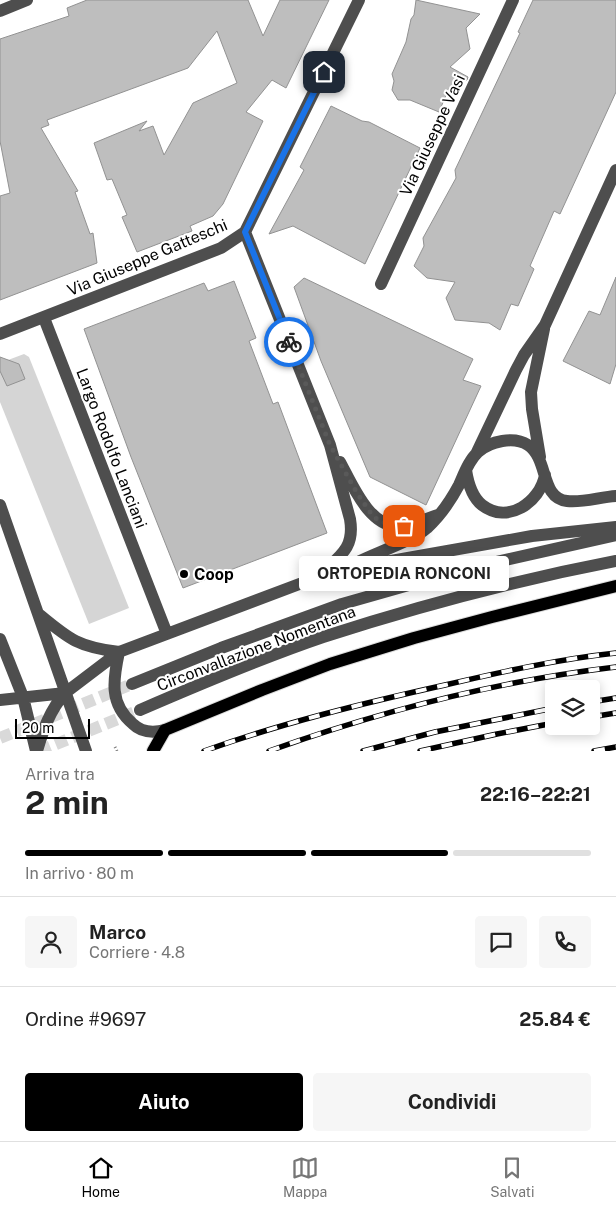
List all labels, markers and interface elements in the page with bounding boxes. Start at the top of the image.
pin [303,51,345,93]
icon: home [310,58,338,86]
street label: Via Giuseppe Vasi [396,71,469,199]
street label: Via Giuseppe Gatteschi [64,215,230,300]
courier [264,317,314,367]
icon: bike [275,328,303,356]
street label: Largo Rodolfo Lanciani [72,366,151,531]
pin [383,505,425,547]
icon: bag [390,512,418,540]
callout: ORTOPEDIA RONCONI [299,556,509,591]
text: ORTOPEDIA RONCONI [317,564,491,583]
place label: Coop [194,565,234,584]
marker: Coop [178,568,190,580]
street label: Circonvallazione Nomentana [154,602,358,695]
map controls [545,680,600,735]
button: layers [545,680,600,735]
scale bar [15,716,90,739]
text: 20 m [22,720,54,736]
text: Arriva tra [25,765,95,784]
text: 22:16–22:21 [480,783,591,805]
text: 2 min [25,784,109,821]
text: In arrivo · 80 m [25,864,134,883]
button: person [25,916,77,968]
button: chat [475,916,527,968]
button: phone [539,916,591,968]
text: Marco [89,921,146,943]
text: Corriere · 4.8 [89,943,185,962]
text: Ordine #9697 [25,1008,146,1030]
text: 25.84 € [519,1008,591,1030]
button: Aiuto [25,1073,303,1131]
button: Condividi [313,1073,591,1131]
tab: Home [81,1154,120,1200]
tab: Mappa [283,1154,327,1200]
tab: Salvati [490,1154,535,1200]

